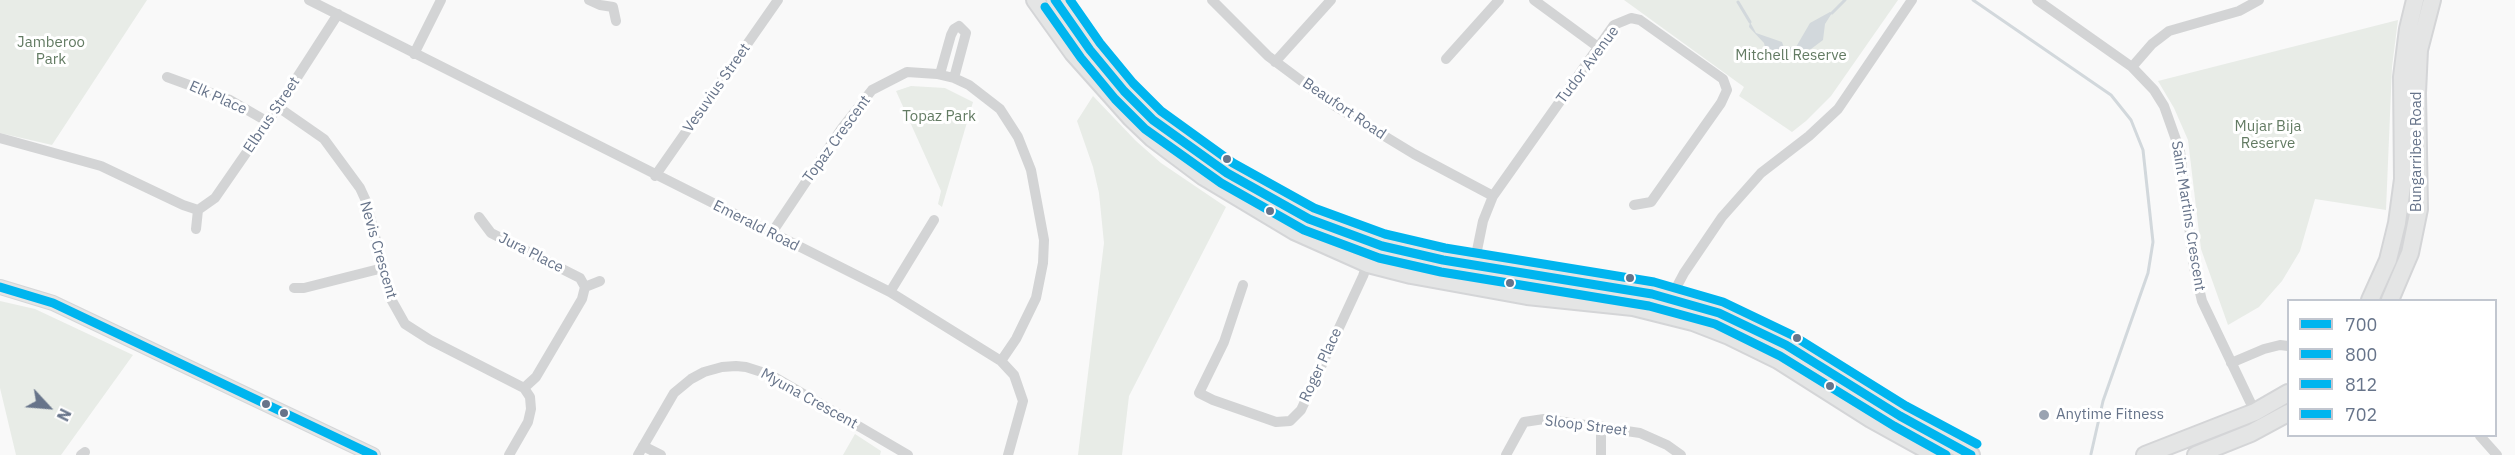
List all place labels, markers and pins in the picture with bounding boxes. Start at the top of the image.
unlabelled marker [1221,153,1233,165]
unlabelled marker [1264,205,1276,217]
unlabelled marker [1624,272,1636,284]
unlabelled marker [1504,277,1516,289]
unlabelled marker [1791,332,1803,344]
unlabelled marker [1824,380,1836,392]
unlabelled marker [260,398,272,410]
place label: Anytime Fitness [2056,406,2164,424]
unlabelled marker [278,407,290,419]
marker: Anytime Fitness [2037,408,2051,422]

